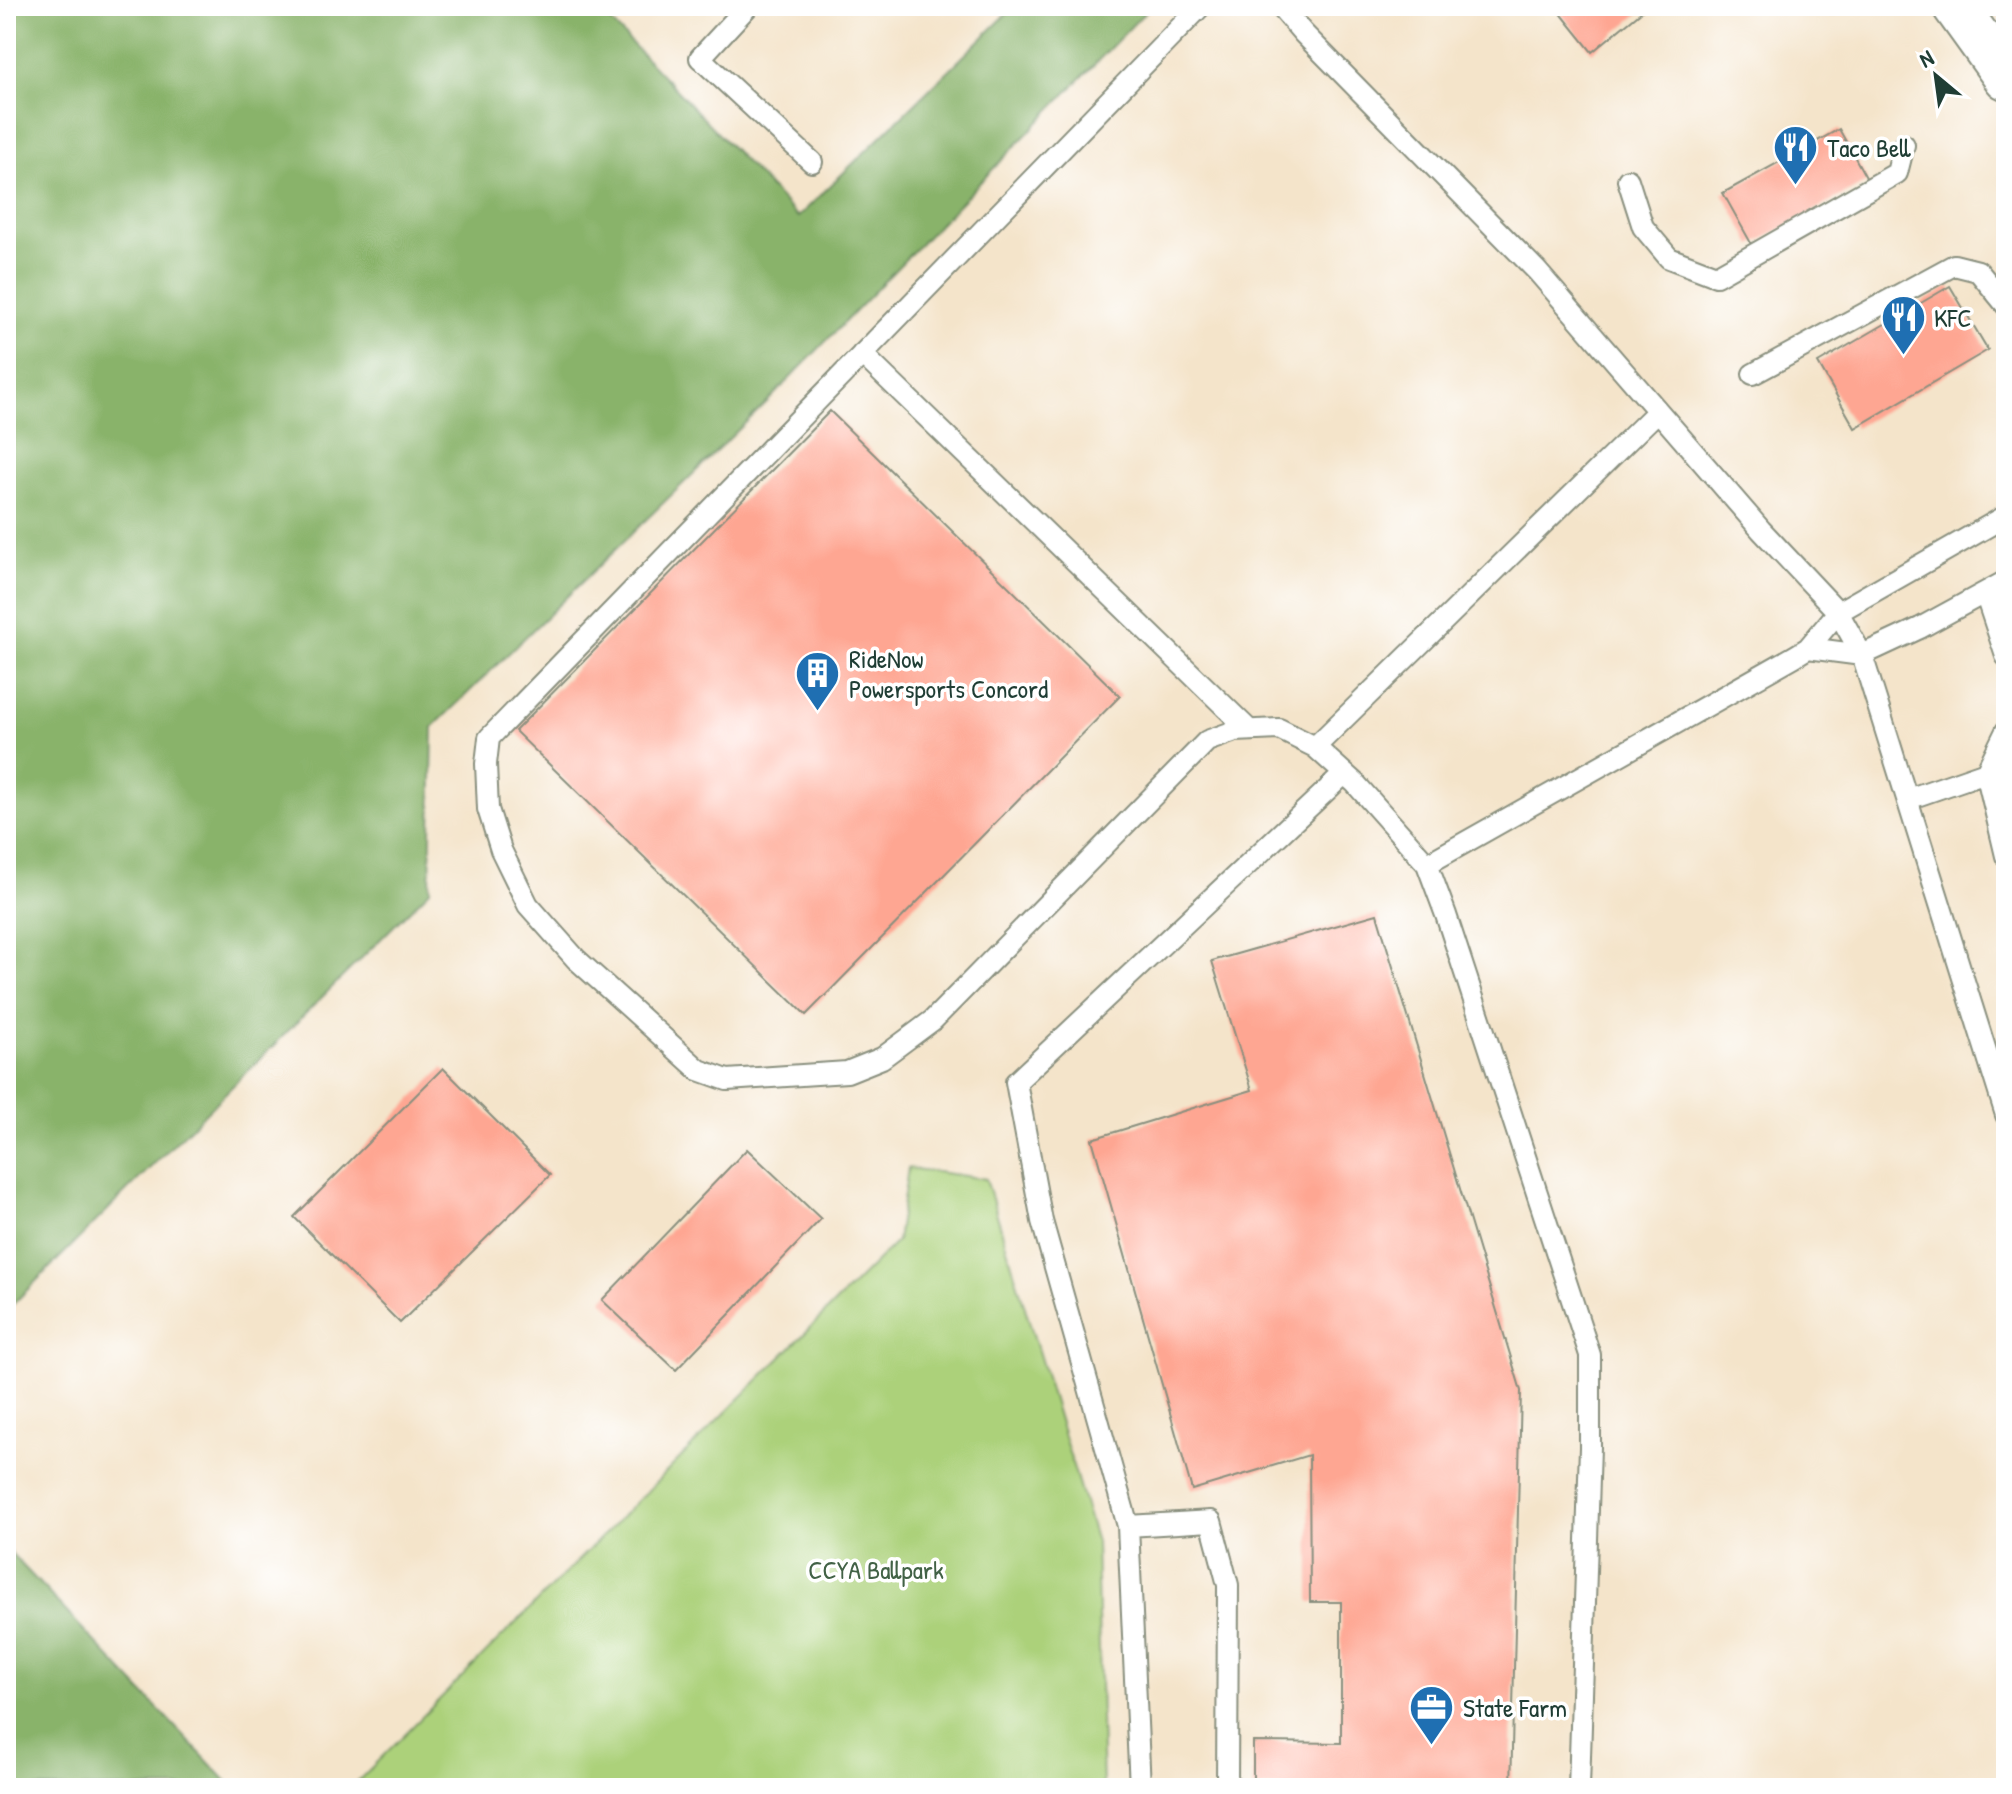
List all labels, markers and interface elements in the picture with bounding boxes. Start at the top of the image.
north arrow [1896,36,1976,116]
text: N [1914,42,1939,74]
restaurant icon: Taco Bell [1772,124,1820,187]
place label: Taco Bell [1827,130,1911,165]
restaurant icon: KFC [1879,294,1927,357]
place label: KFC [1934,300,1972,335]
place label: RideNow Powersports Concord [849,641,1048,706]
building icon: RideNow Powersports Concord [794,650,842,713]
park label: CCYA Ballpark [808,1552,944,1587]
office icon: State Farm [1408,1684,1456,1747]
place label: State Farm [1463,1690,1567,1725]

